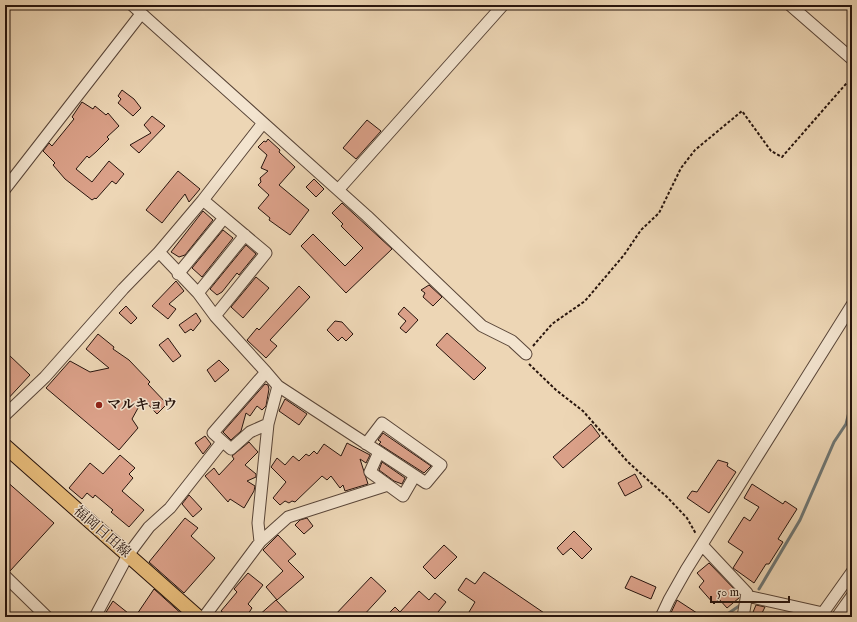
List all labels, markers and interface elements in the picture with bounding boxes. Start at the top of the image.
place label: マルキョウ [107,396,177,414]
marker: マルキョウ [94,400,104,410]
street label: 福岡日田線 [70,502,134,562]
scale bar [711,578,789,604]
text: 50 m [717,585,739,600]

